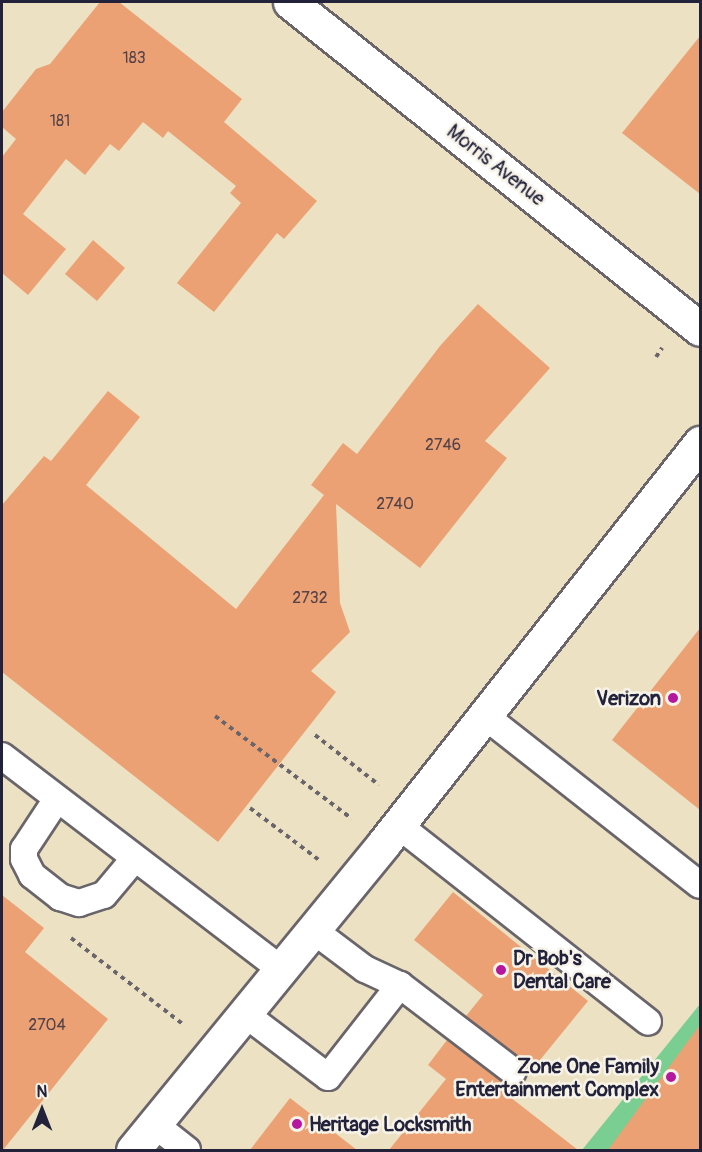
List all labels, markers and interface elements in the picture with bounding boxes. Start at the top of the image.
house number: 183 [122,48,146,68]
house number: 181 [50,111,70,131]
street label: Morris Avenue [442,119,550,211]
house number: 2746 [425,435,461,455]
house number: 2740 [376,494,414,514]
house number: 2732 [292,588,328,608]
place label: Verizon [596,686,661,710]
marker: Verizon [666,691,680,705]
place label: Dr Bob's Dental Care [513,946,611,993]
marker: Dr Bob's Dental Care [494,963,508,977]
house number: 2704 [28,1015,66,1035]
place label: Zone One Family Entertainment Complex [455,1054,659,1101]
marker: Zone One Family Entertainment Complex [664,1070,678,1084]
north arrow [12,1080,72,1140]
text: N [37,1082,47,1102]
place label: Heritage Locksmith [309,1112,471,1136]
marker: Heritage Locksmith [290,1117,304,1131]

